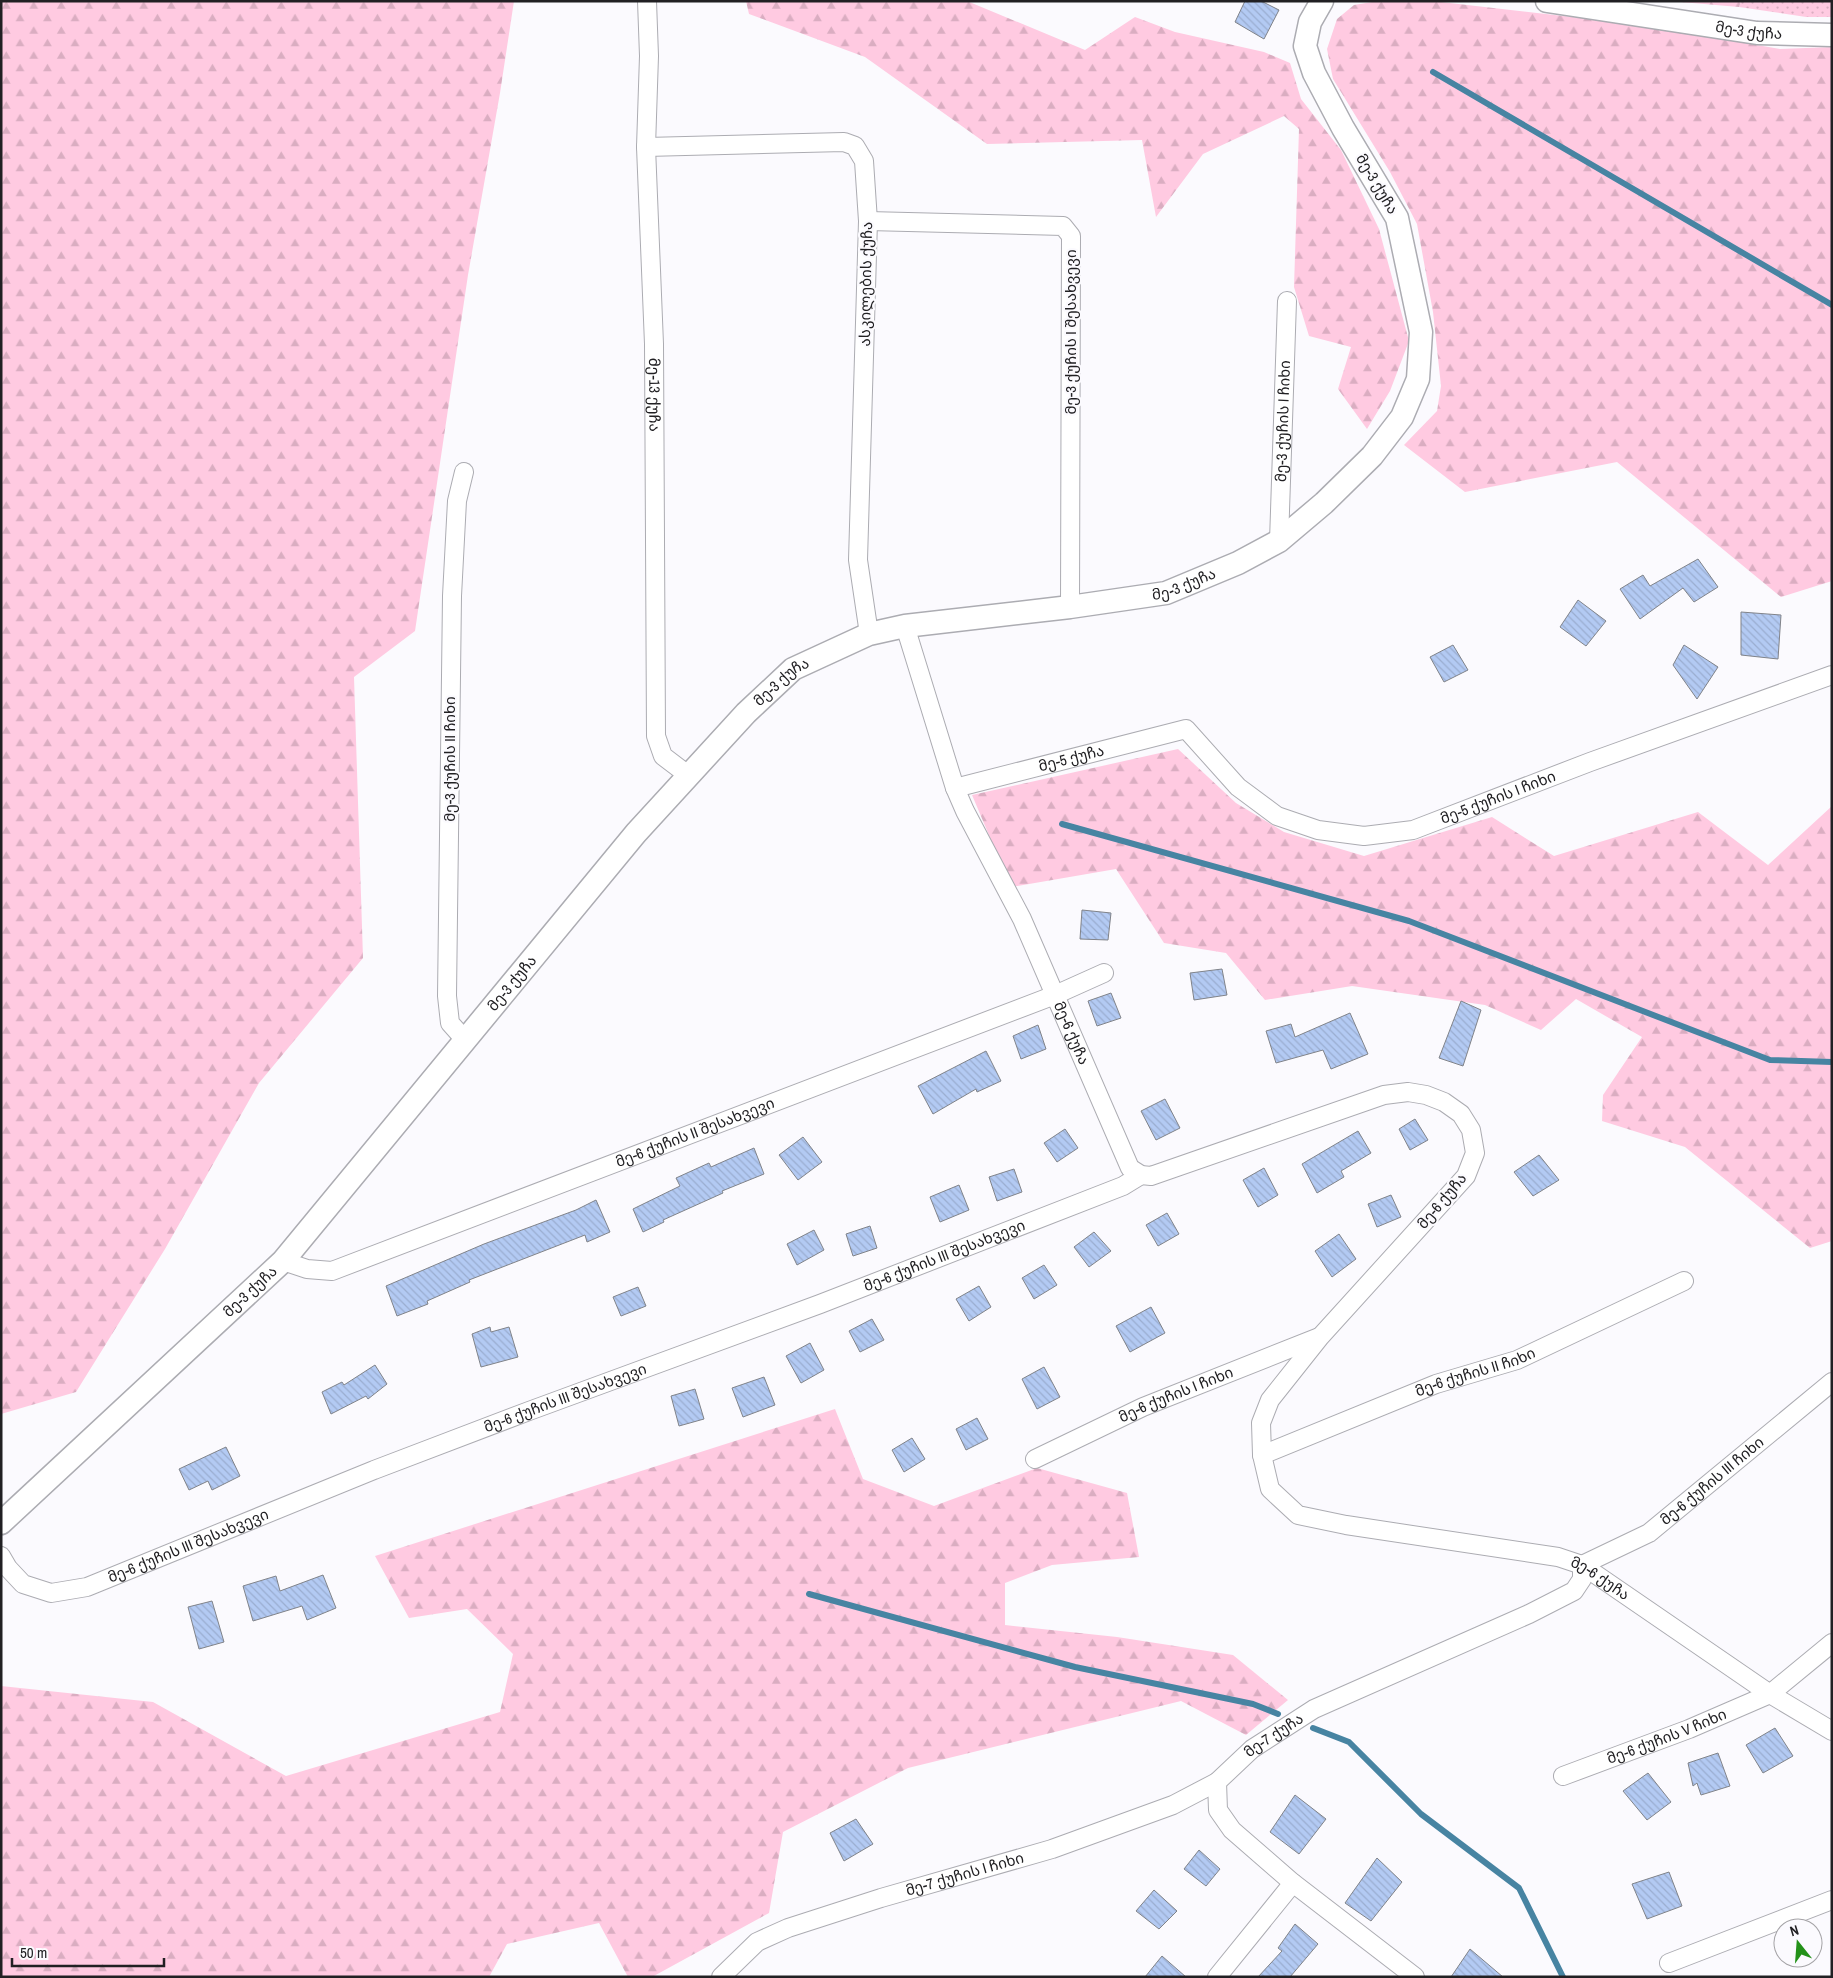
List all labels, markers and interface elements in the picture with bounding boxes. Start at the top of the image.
street label: მე-3 ქუჩა [1714,16,1782,44]
street label: მე-3 ქუჩა [1351,150,1404,218]
street label: ასკილების ქუჩა [854,221,877,346]
street label: მე-3 ქუჩის I შესახვევი [1060,249,1081,415]
street label: მე-13 ქუჩა [644,358,665,432]
street label: მე-3 ქუჩის I ჩიხი [1270,360,1295,482]
street label: მე-3 ქუჩა [1150,562,1219,605]
street label: მე-3 ქუჩა [749,652,812,711]
street label: მე-3 ქუჩის II ჩიხი [439,696,460,822]
street label: მე-5 ქუჩა [1036,739,1106,776]
street label: მე-5 ქუჩის I ჩიხი [1437,765,1559,829]
street label: მე-3 ქუჩა [482,950,541,1015]
street label: მე-6 ქუჩა [1049,998,1095,1068]
street label: მე-6 ქუჩის II შესახვევი [612,1092,777,1172]
street label: მე-6 ქუჩა [1412,1168,1471,1233]
street label: მე-6 ქუჩის III შესახვევი [860,1214,1028,1296]
street label: მე-3 ქუჩა [218,1261,281,1322]
street label: მე-6 ქუჩის II ჩიხი [1412,1342,1539,1401]
street label: მე-6 ქუჩის III შესახვევი [481,1358,649,1437]
street label: მე-6 ქუჩის I ჩიხი [1115,1361,1236,1427]
street label: მე-6 ქუჩის III ჩიხი [1655,1431,1768,1530]
street label: მე-6 ქუჩის III შესახვევი [104,1503,272,1587]
street label: მე-6 ქუჩა [1568,1551,1634,1605]
street label: მე-6 ქუჩის V ჩიხი [1604,1703,1730,1769]
street label: მე-7 ქუჩა [1239,1708,1307,1762]
street label: მე-7 ქუჩის I ჩიხი [903,1847,1026,1900]
north arrow [1773,1918,1823,1968]
text: N [1788,1921,1801,1940]
scale bar [12,1936,165,1968]
text: 50 m [20,1942,47,1963]

